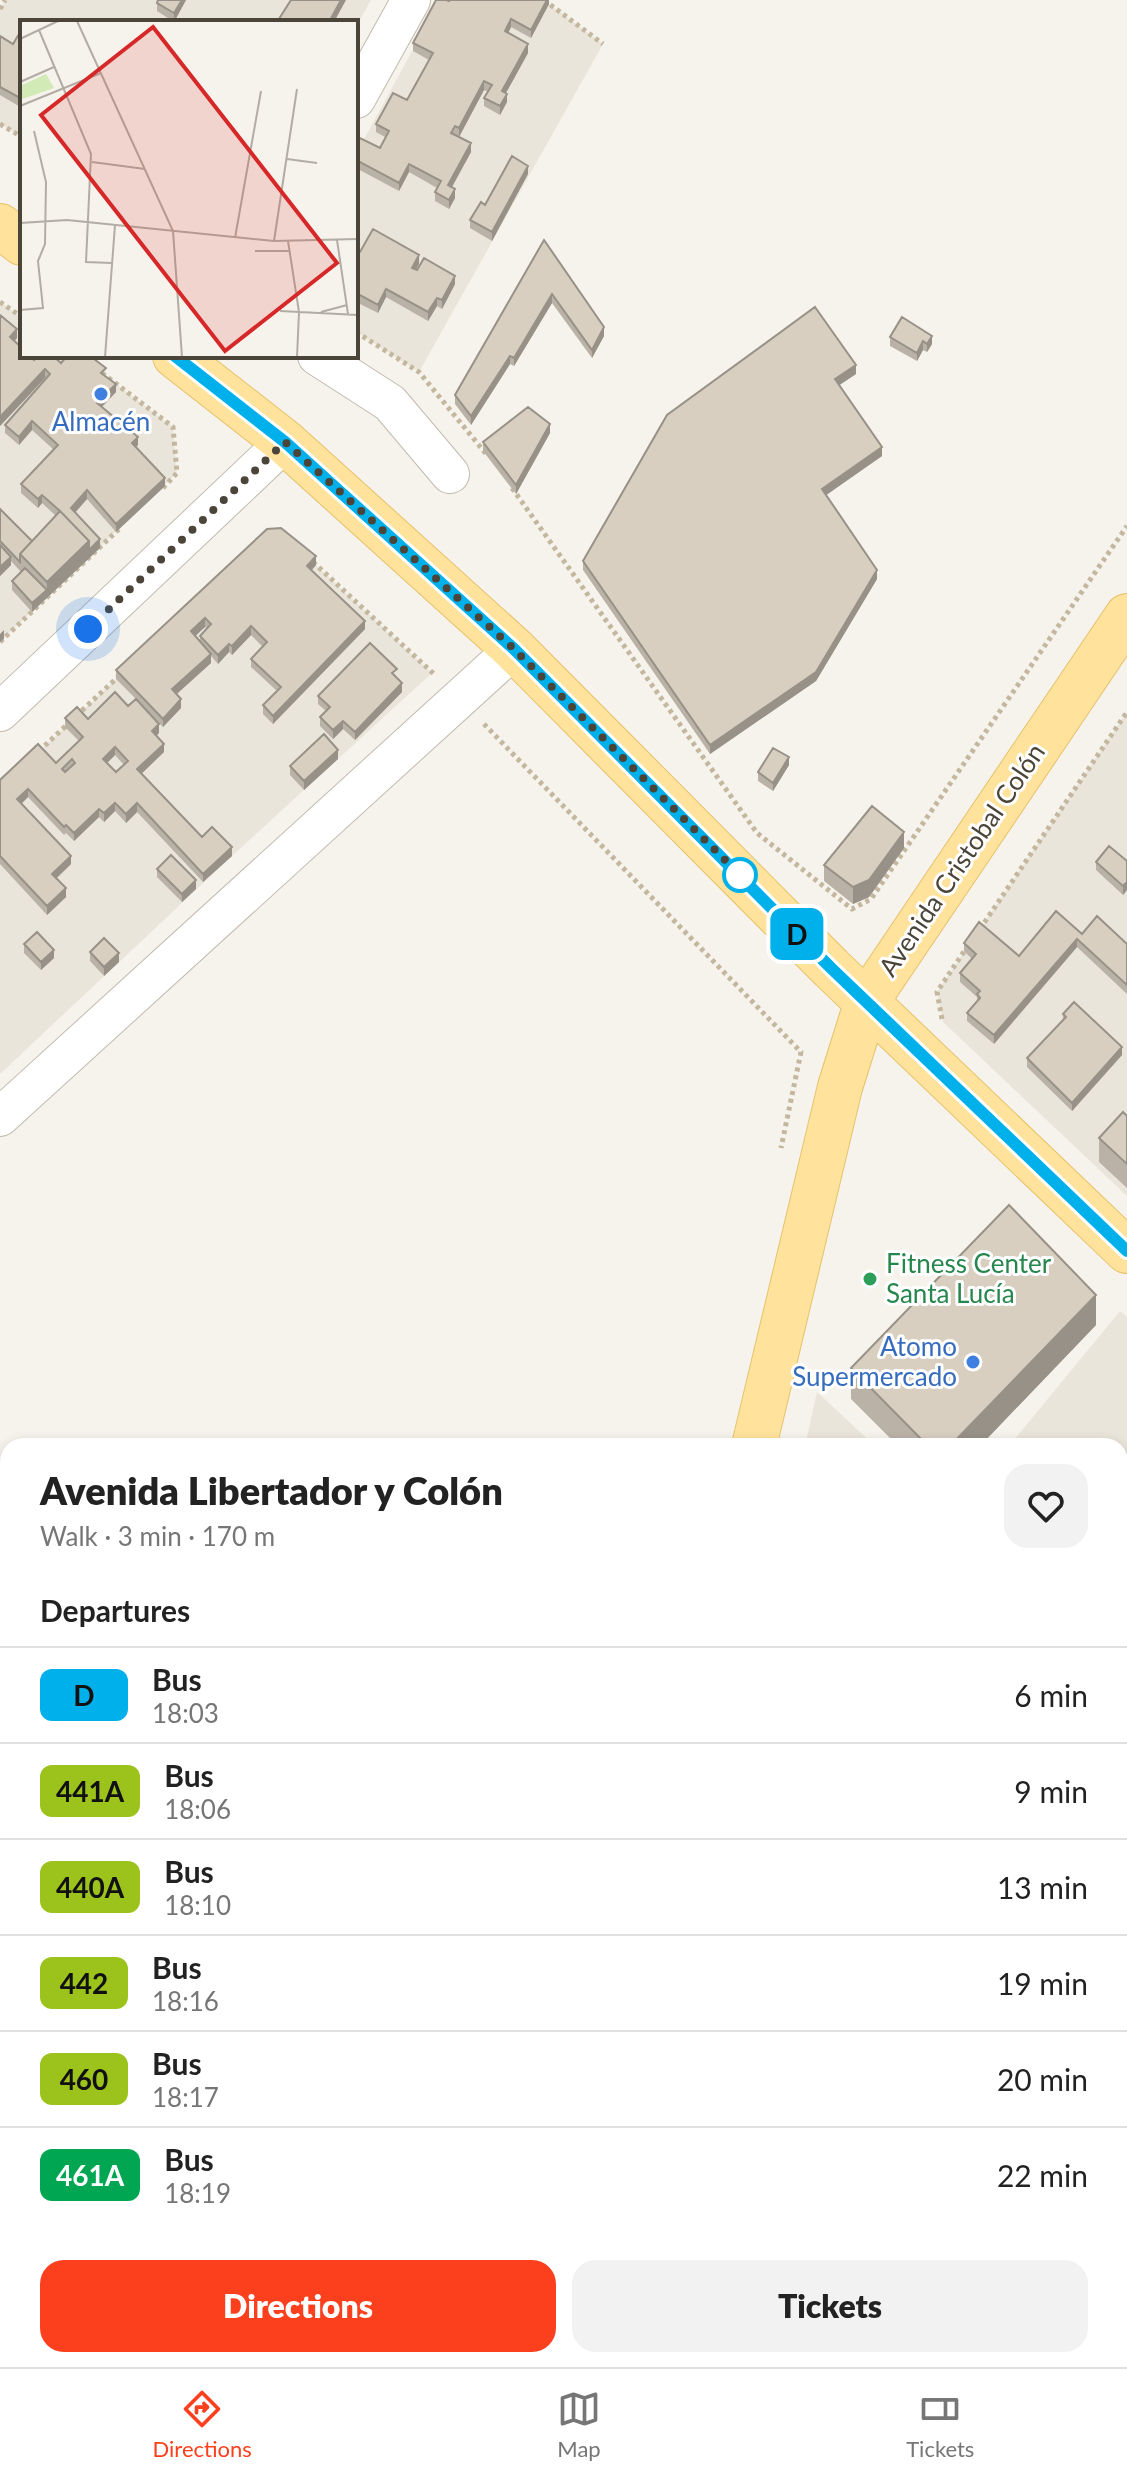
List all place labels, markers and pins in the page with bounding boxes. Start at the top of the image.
marker: Almacén [92,385,110,403]
place label: Almacén [52,405,150,437]
unlabelled marker [723,858,757,892]
place label: Fitness Center Santa Lucía [886,1247,1052,1309]
marker: Fitness Center Santa Lucía [861,1270,879,1288]
place label: Atomo Supermercado [792,1330,957,1392]
marker: Atomo Supermercado [964,1353,982,1371]

